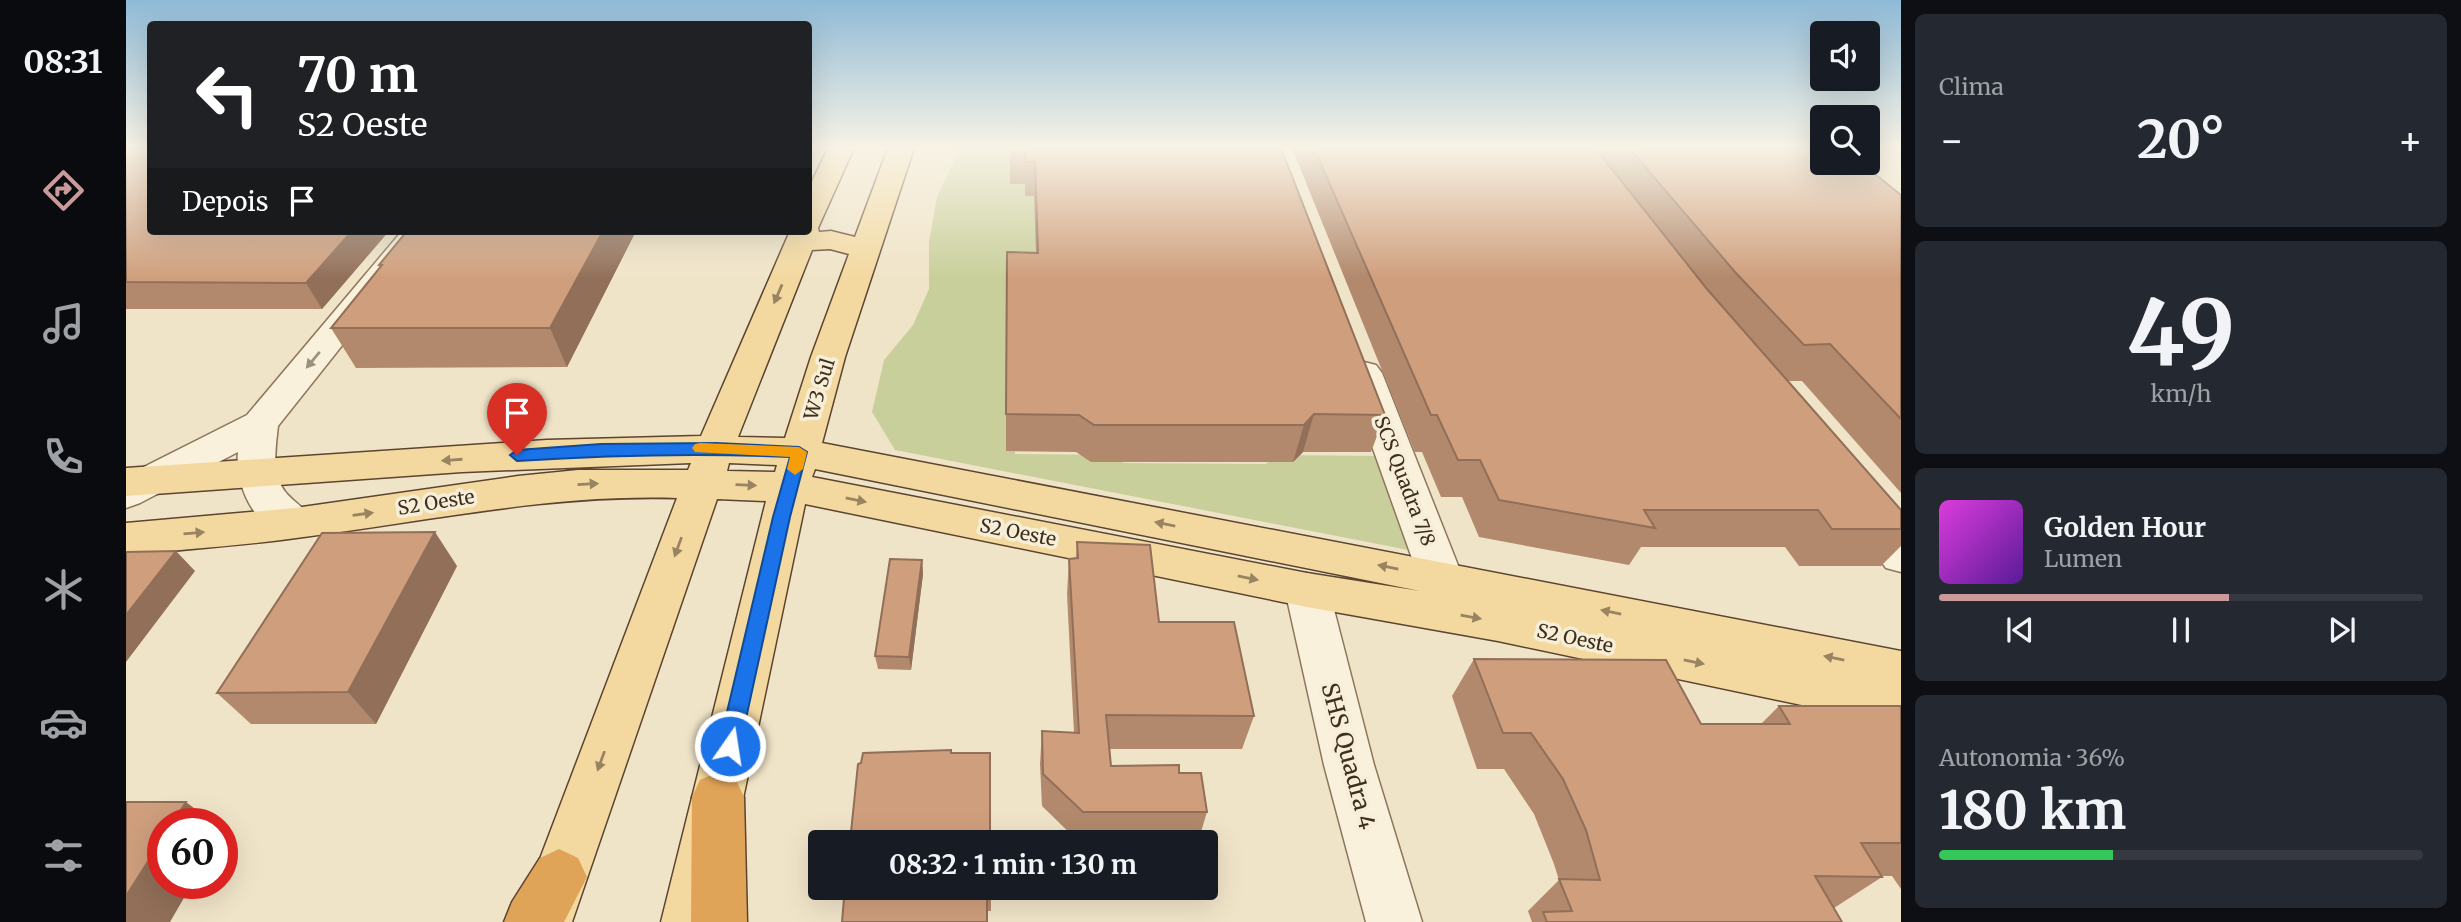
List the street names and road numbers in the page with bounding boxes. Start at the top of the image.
street label: W3 Sul [798,355,840,424]
street label: SCS Quadra 7/8 [1369,413,1441,549]
street label: S2 Oeste [396,484,476,520]
street label: S2 Oeste [978,513,1058,551]
street label: S2 Oeste [1535,618,1615,658]
street label: SHS Quadra 4 [1316,680,1382,832]

